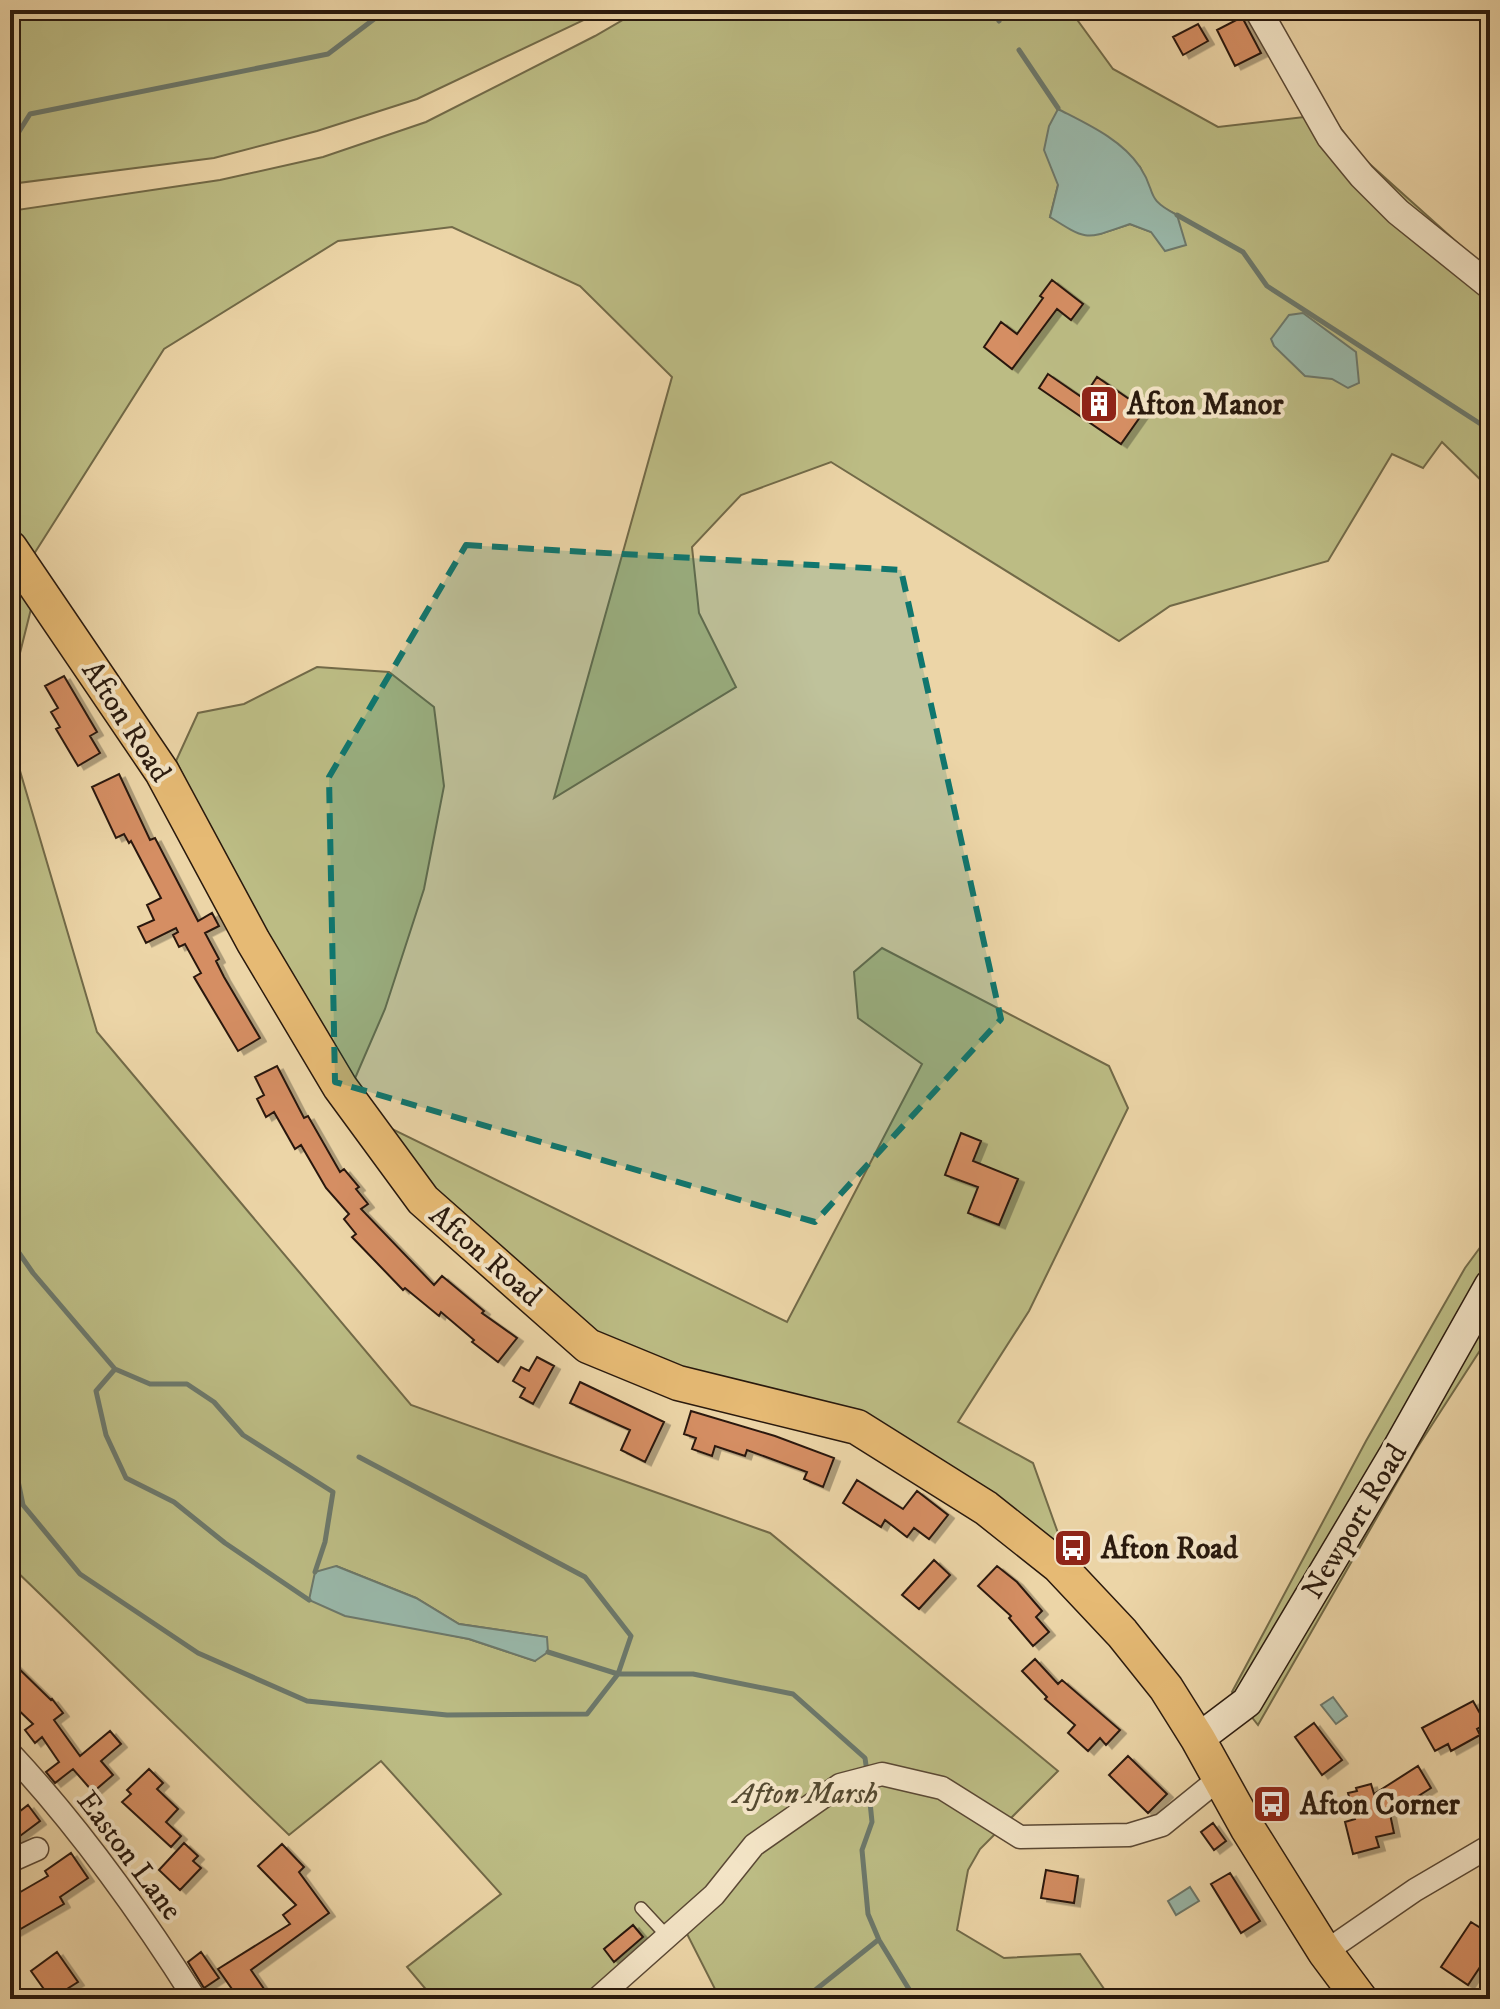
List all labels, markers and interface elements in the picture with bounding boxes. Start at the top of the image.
building icon: Afton Manor [1078,383,1120,425]
place label: Afton Manor [1126,387,1284,424]
street label: Afton Road [73,654,179,789]
street label: Afton Road [421,1197,549,1315]
street label: Newport Road [1294,1437,1416,1606]
bus stop icon: Afton Road [1052,1527,1094,1569]
place label: Afton Road [1100,1531,1239,1568]
park label: Afton Marsh [731,1776,878,1813]
bus stop icon: Afton Corner [1251,1783,1293,1825]
street label: Easton Lane [68,1784,190,1928]
place label: Afton Corner [1299,1787,1461,1824]

